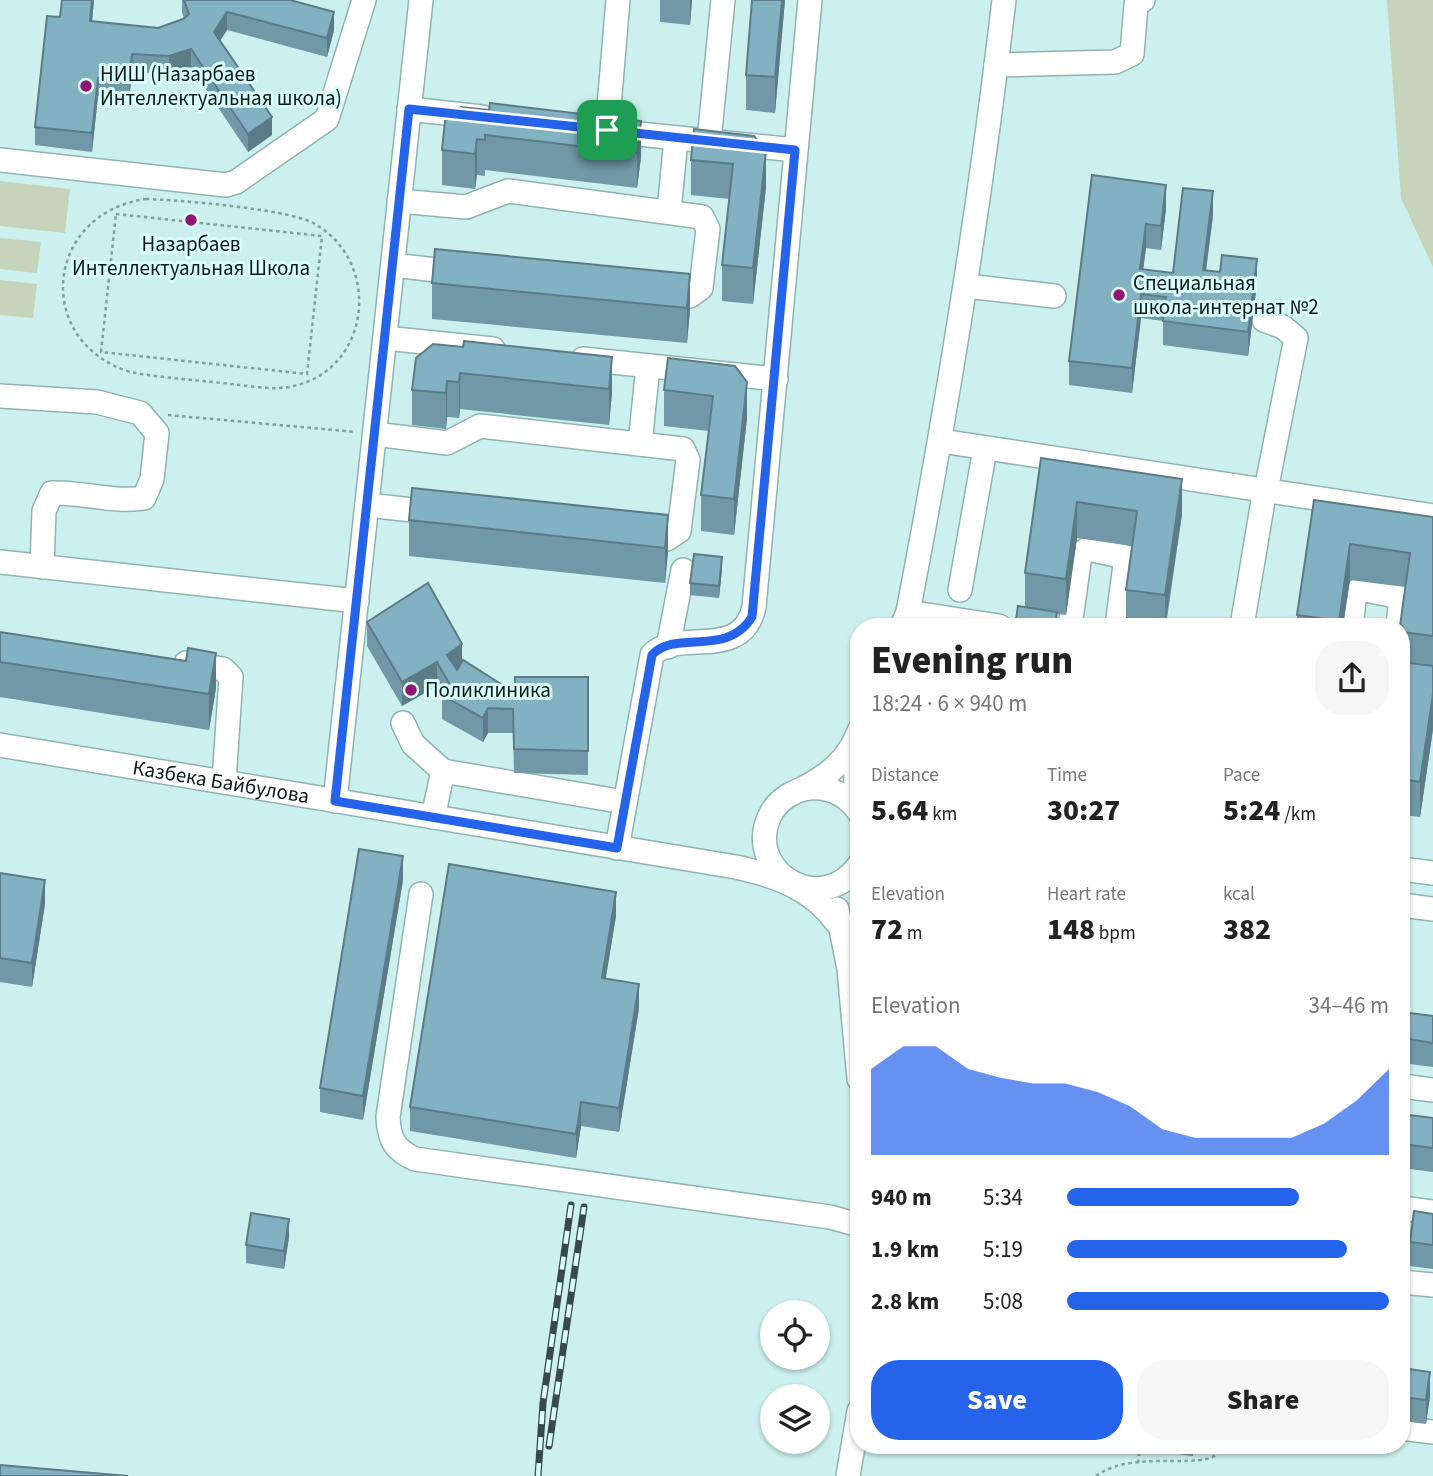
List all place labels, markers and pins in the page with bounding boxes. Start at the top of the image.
place label: НИШ (Назарбаев Интеллектуальная школа) [100,59,342,113]
marker: НИШ (Назарбаев Интеллектуальная школа) [78,78,94,94]
pin [577,100,637,160]
marker: Назарбаев Интеллектуальная Школа [183,212,199,228]
place label: Назарбаев Интеллектуальная Школа [72,229,310,283]
place label: Специальная школа-интернат №2 [1133,268,1319,322]
marker: Специальная школа-интернат №2 [1111,287,1127,303]
place label: Поликлиника [425,675,551,705]
marker: Поликлиника [403,682,419,698]

